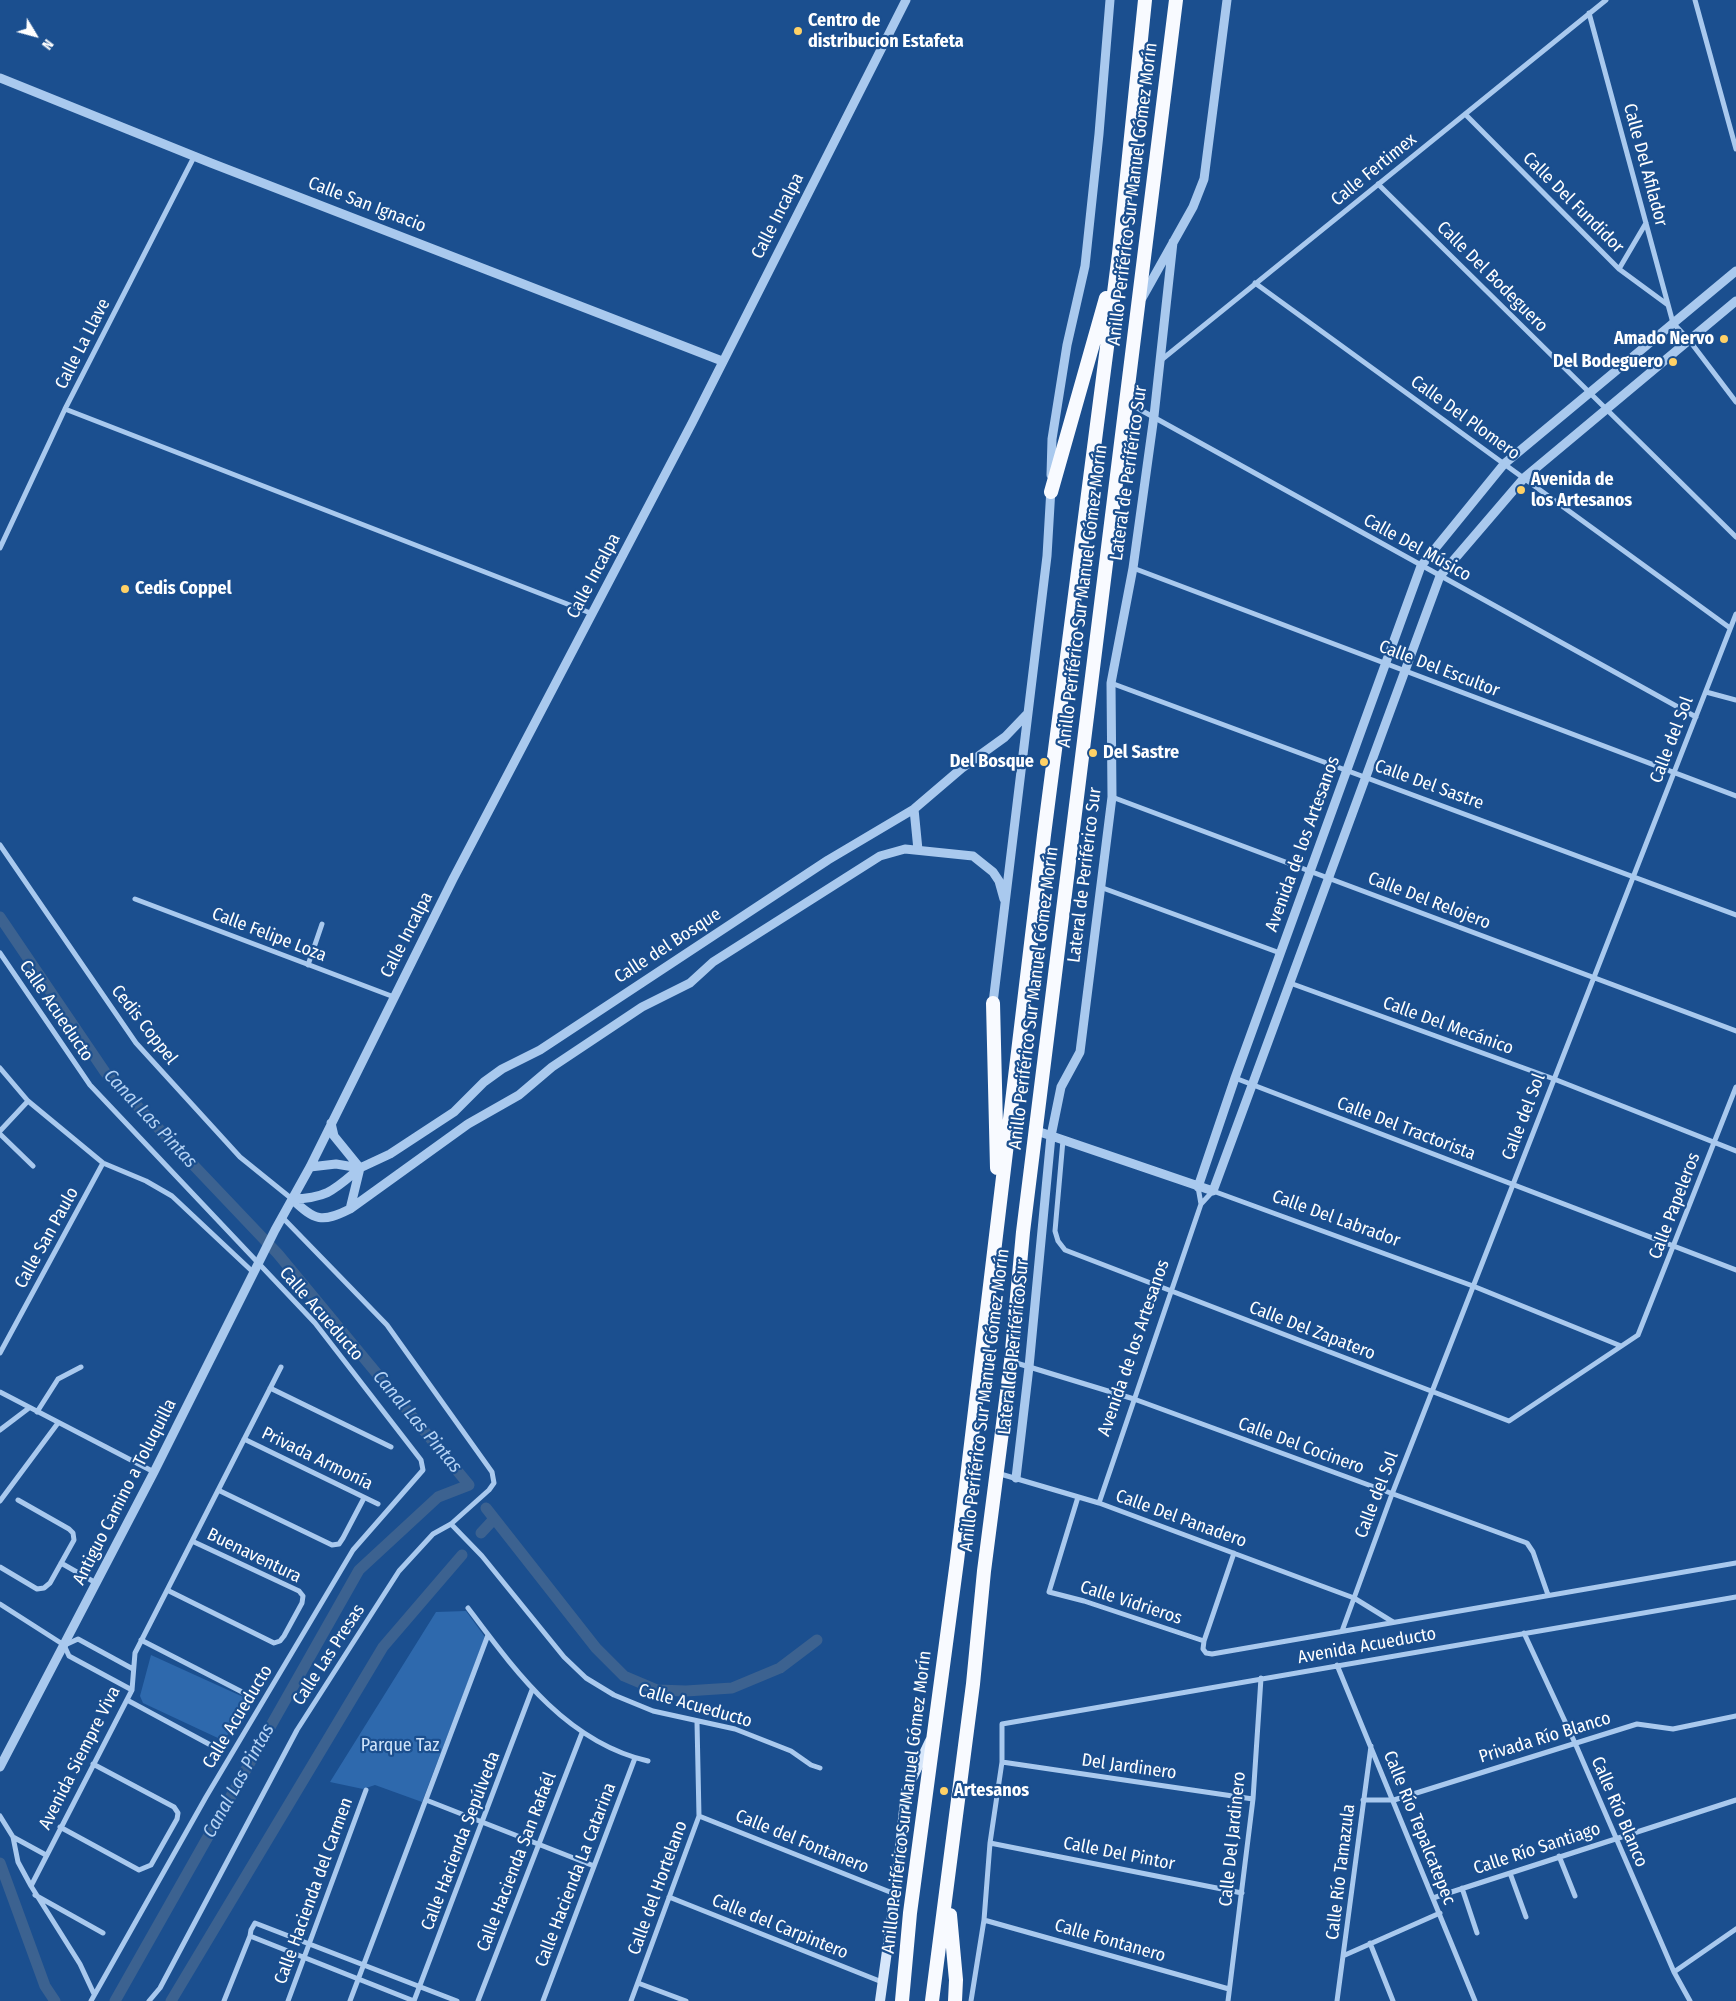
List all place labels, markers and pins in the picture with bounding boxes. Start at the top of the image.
place label: Centro de distribucion Estafeta [808,10,964,52]
marker: Centro de distribucion Estafeta [792,25,804,37]
place label: Amado Nervo [1614,328,1714,350]
marker: Amado Nervo [1718,333,1730,345]
place label: Del Bodeguero [1553,351,1663,373]
marker: Del Bodeguero [1667,356,1679,368]
place label: Avenida de los Artesanos [1531,469,1632,512]
marker: Avenida de los Artesanos [1515,484,1527,496]
place label: Cedis Coppel [135,578,232,600]
marker: Cedis Coppel [119,583,131,595]
place label: Del Sastre [1103,742,1179,764]
marker: Del Sastre [1087,747,1099,759]
place label: Del Bosque [950,751,1034,773]
marker: Del Bosque [1038,756,1050,768]
place label: Artesanos [954,1780,1029,1802]
marker: Artesanos [938,1785,950,1797]

